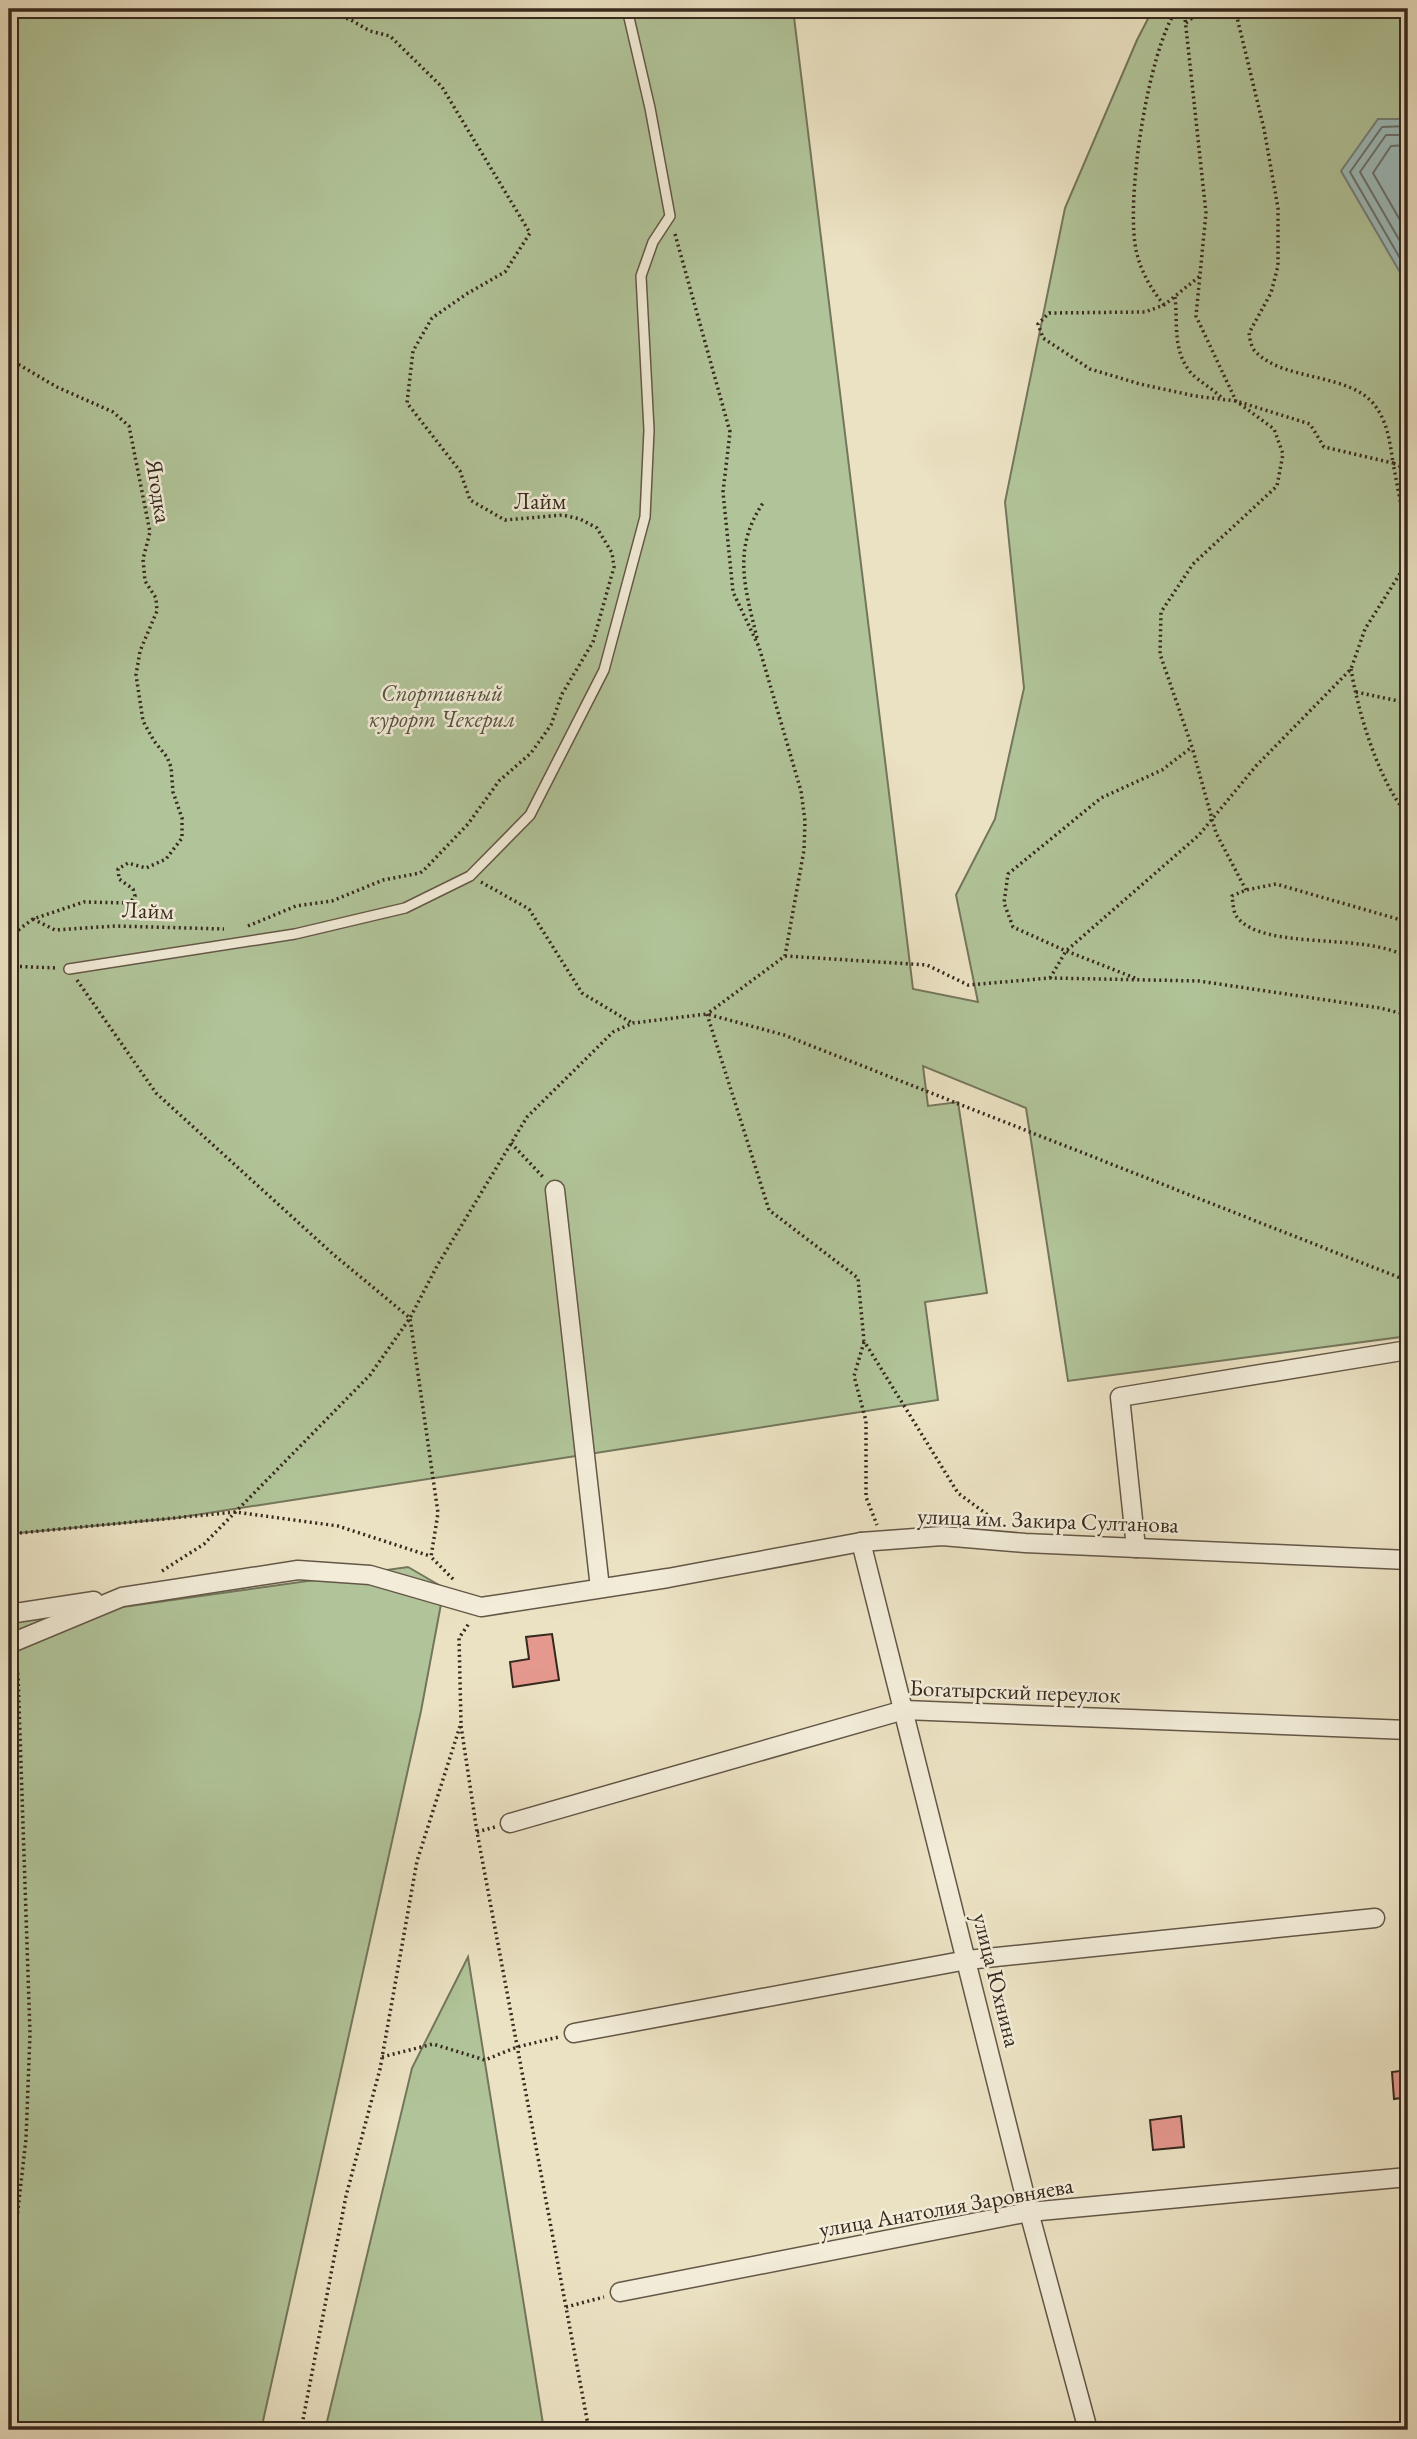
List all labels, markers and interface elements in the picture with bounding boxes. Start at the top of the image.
street label: Ягодка [139,456,179,526]
street label: Лайм [514,486,567,516]
park label: Спортивный курорт Чекерил [369,678,515,734]
street label: Лайм [121,894,175,926]
street label: улица им. Закира Султанова [917,1500,1180,1540]
street label: Богатырский переулок [909,1672,1121,1710]
street label: улица Юхнина [966,1910,1028,2051]
street label: улица Анатолия Заровняева [816,2170,1076,2244]

